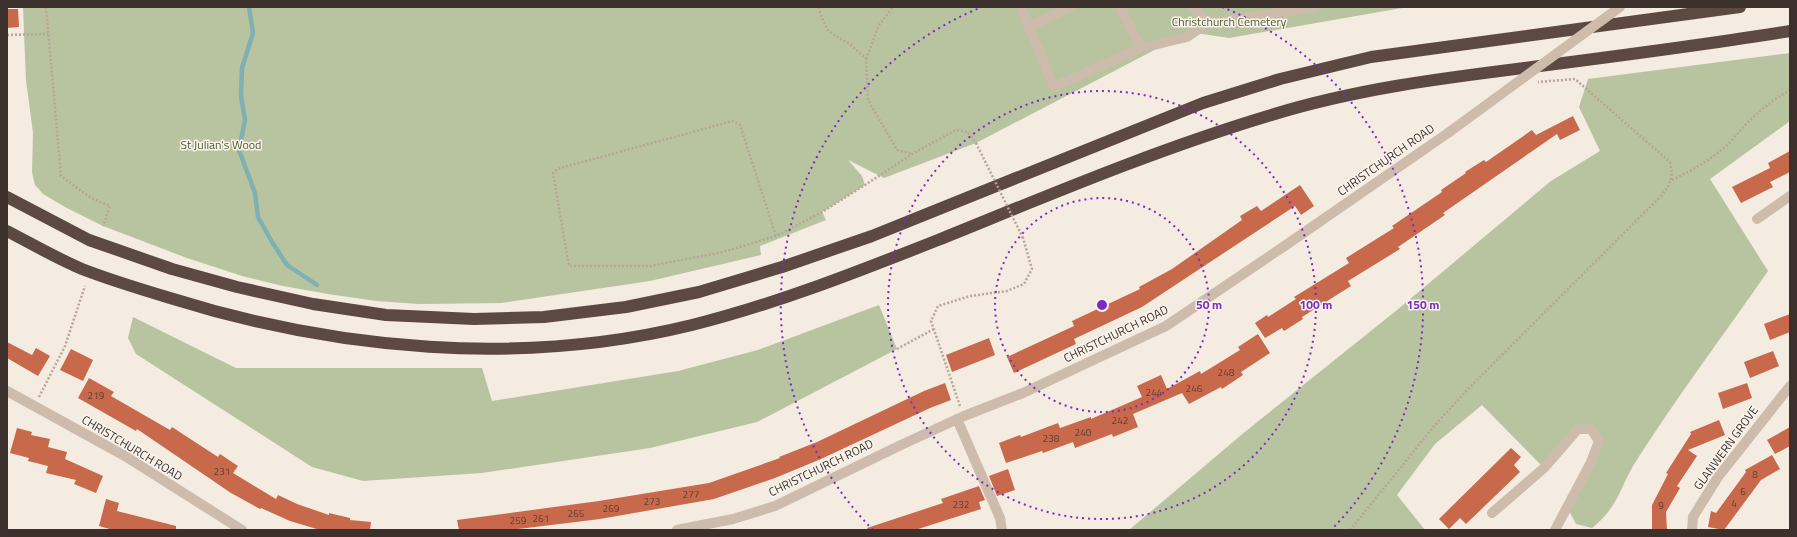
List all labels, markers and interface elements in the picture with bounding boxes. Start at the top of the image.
park label: Christchurch Cemetery [1172,12,1287,31]
street label: CHRISTCHURCH ROAD [1333,119,1438,200]
park label: St Julian's Wood [181,135,261,154]
text: 50 m [1196,295,1222,314]
text: 100 m [1300,295,1332,314]
text: 150 m [1407,295,1439,314]
centre of rings [1095,298,1109,312]
street label: CHRISTCHURCH ROAD [1060,300,1172,367]
house number: 248 [1218,365,1235,380]
house number: 246 [1186,381,1203,396]
house number: 244 [1146,385,1163,400]
house number: 219 [88,388,105,403]
street label: GLANWERN GROVE [1689,401,1763,494]
street label: CHRISTCHURCH ROAD [78,410,187,485]
house number: 242 [1112,413,1128,428]
house number: 240 [1075,425,1092,440]
house number: 238 [1043,431,1060,446]
street label: CHRISTCHURCH ROAD [765,434,877,501]
house number: 231 [214,464,230,479]
house number: 8 [1752,467,1758,482]
house number: 6 [1740,484,1746,499]
house number: 277 [683,487,699,502]
house number: 273 [644,494,660,509]
house number: 4 [1731,496,1737,511]
house number: 232 [953,497,969,512]
house number: 9 [1658,498,1664,513]
house number: 269 [603,501,620,516]
house number: 265 [568,506,585,521]
house number: 261 [533,511,549,526]
house number: 259 [510,513,527,528]

